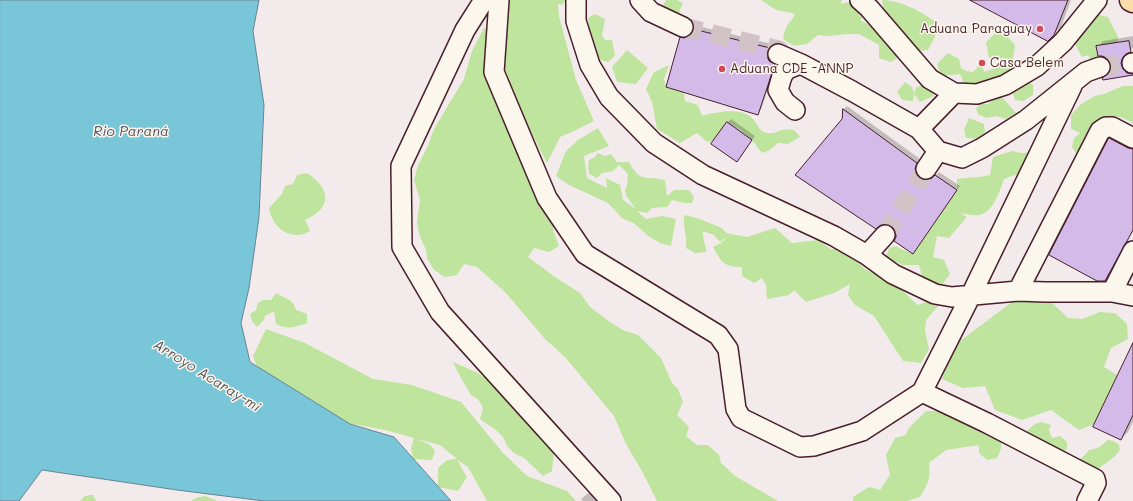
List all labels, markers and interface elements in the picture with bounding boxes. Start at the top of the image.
place label: Aduana Paraguay [920,21,1032,37]
marker: Aduana Paraguay [1035,24,1045,34]
place label: Casa Belem [990,55,1064,71]
marker: Casa Belem [977,58,987,68]
place label: Aduana CDE -ANNP [730,61,853,77]
marker: Aduana CDE -ANNP [717,64,727,74]
water label: Rio Paraná [93,124,169,140]
water label: Arroyo Acaray-mi [150,336,264,416]

